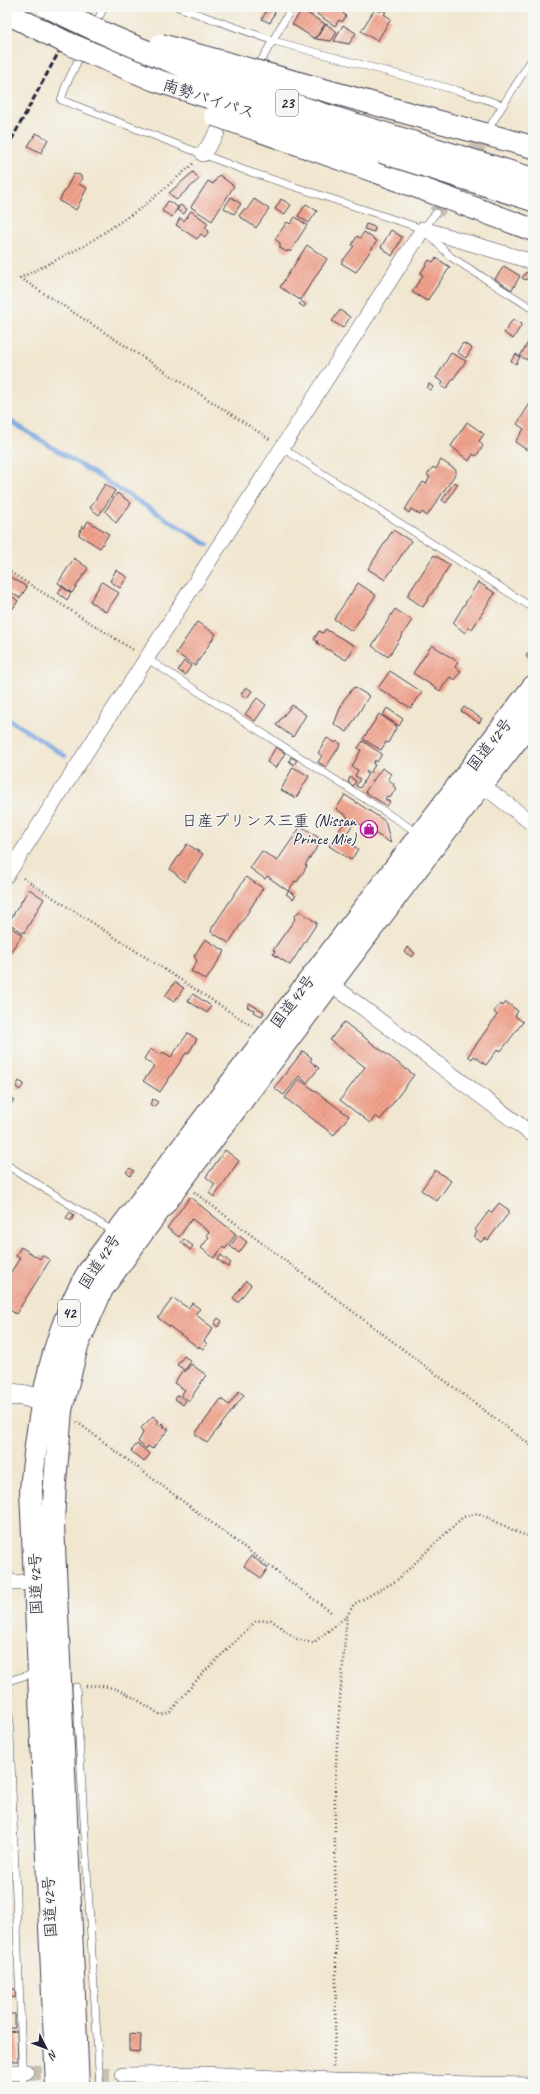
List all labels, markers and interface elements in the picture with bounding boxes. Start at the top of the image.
street label: 南勢バイパス [160,75,257,123]
road number: 23 [276,90,298,116]
street label: 国道42号 [463,714,517,775]
place label: 日産プリンス三重 (Nissan Prince Mie) [181,811,357,849]
shop icon: 日産プリンス三重 (Nissan Prince Mie) [359,819,379,839]
street label: 国道42号 [266,971,320,1033]
street label: 国道42号 [74,1230,125,1293]
road number: 42 [58,1300,80,1326]
street label: 国道42号 [25,1552,47,1615]
street label: 国道42号 [38,1875,62,1939]
north arrow [26,2028,66,2068]
text: N [44,2047,61,2064]

